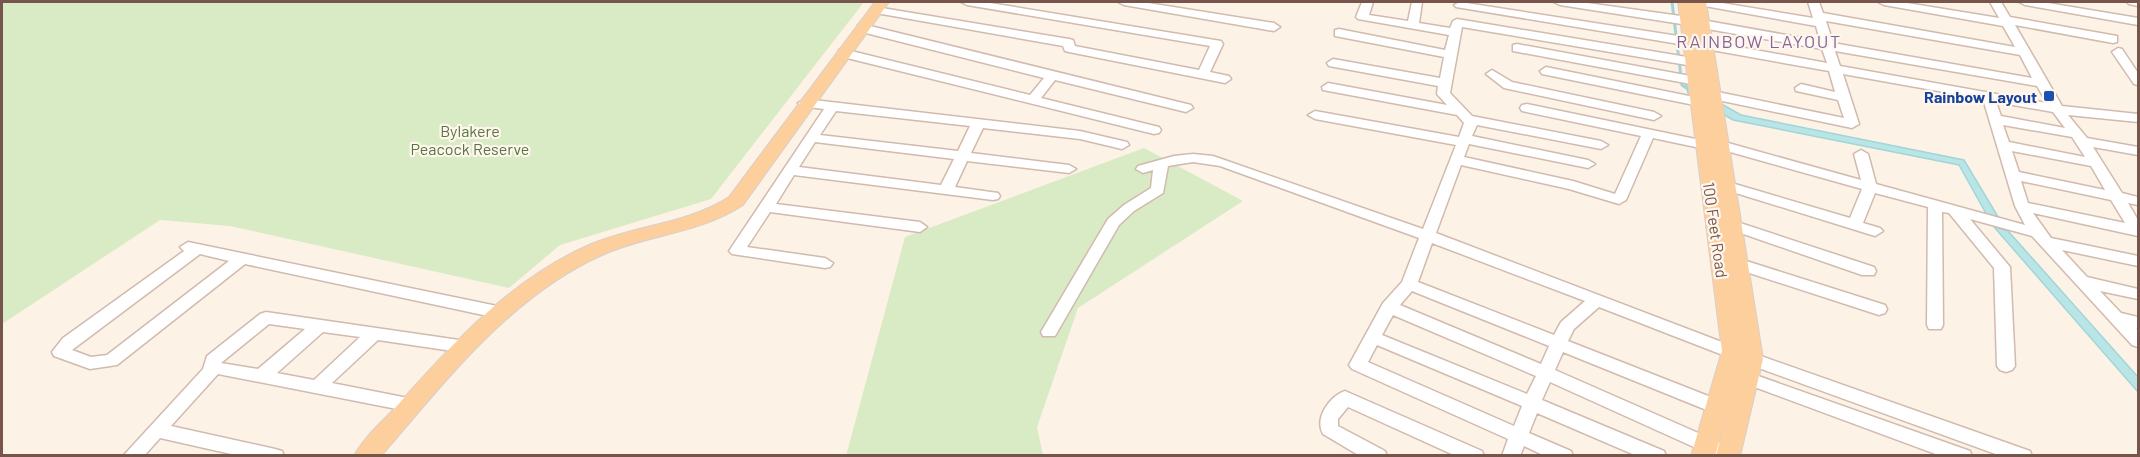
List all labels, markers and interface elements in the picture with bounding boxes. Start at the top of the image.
district label: RAINBOW LAYOUT [1676,30,1842,52]
place label: Rainbow Layout [1924,87,2037,106]
marker: Rainbow Layout [2042,89,2056,103]
park label: Bylakere Peacock Reserve [411,121,529,158]
street label: 100 Feet Road [1700,181,1732,279]

